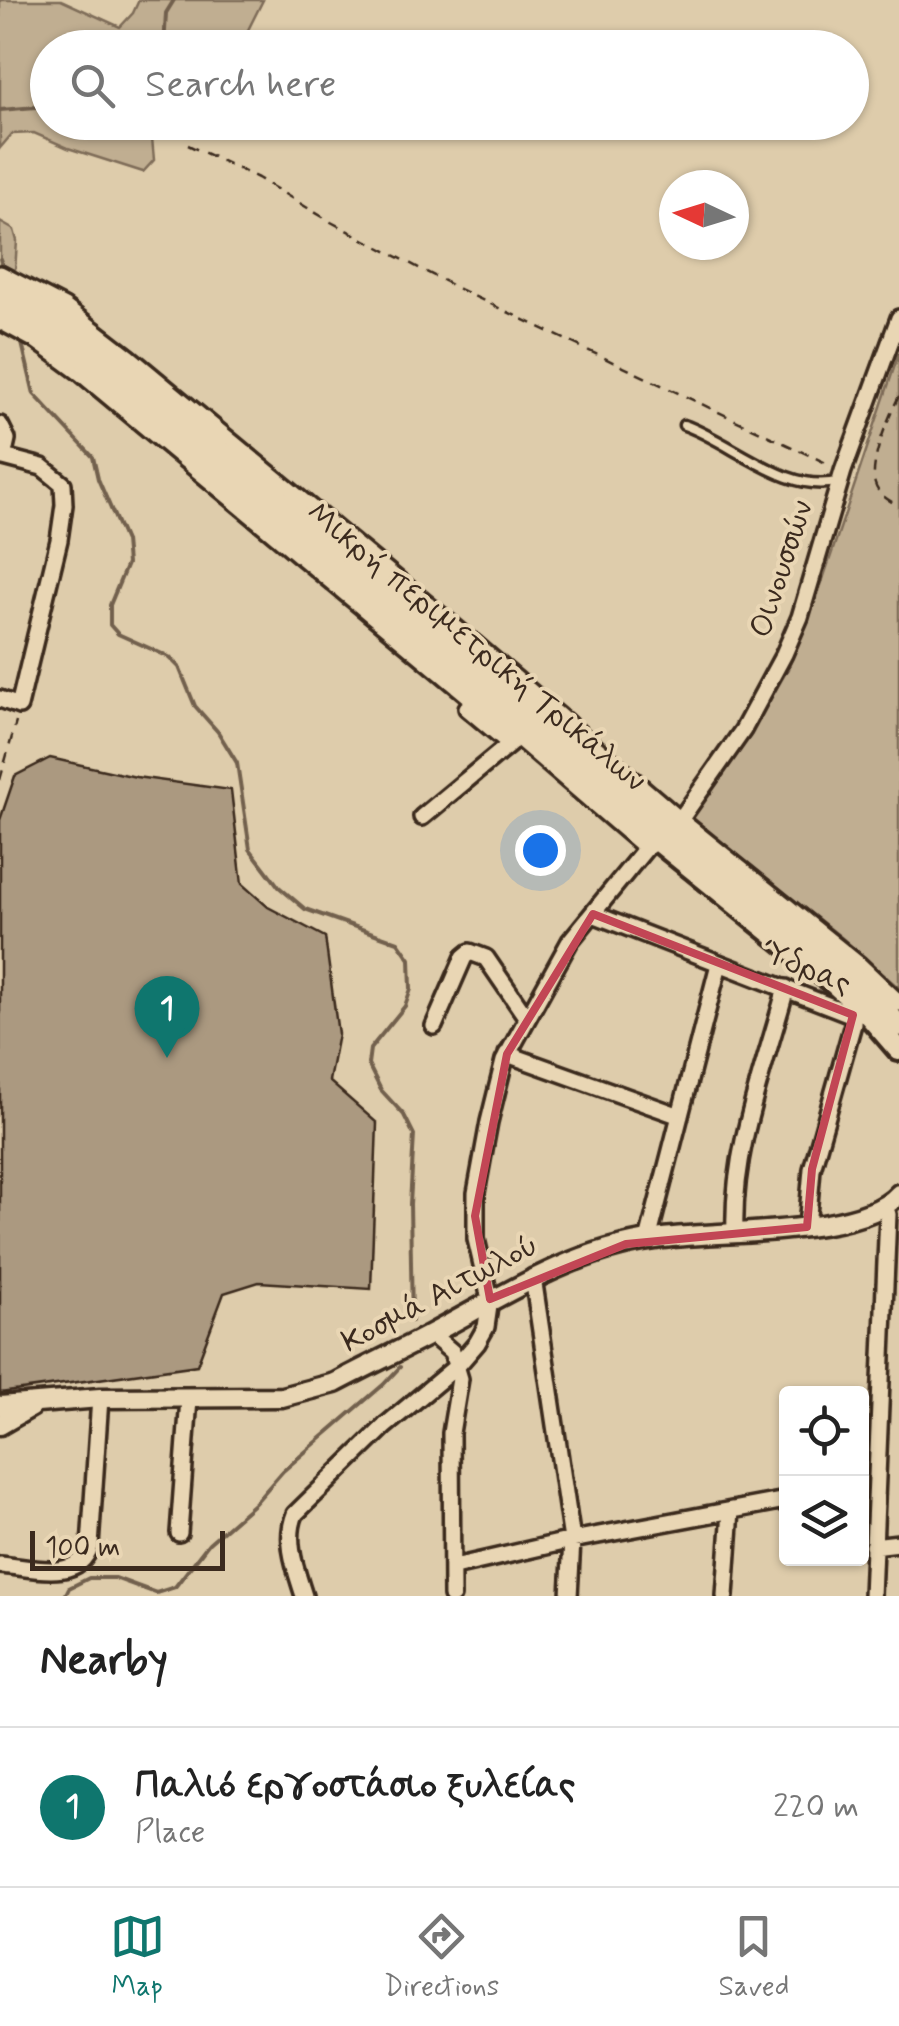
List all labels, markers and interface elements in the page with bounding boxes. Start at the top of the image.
search box [30,30,869,140]
icon: search [65,58,120,113]
text: Search here [145,61,336,110]
north arrow [659,170,749,260]
street label: Μικρή περιμετρική Τρικάλων [297,492,655,802]
street label: Οινουσσών [740,495,824,643]
your location [515,825,566,876]
street label: Ύδρας [754,931,858,1005]
pin: 1 [134,976,200,1058]
street label: Κοσμά Αιτωλού [334,1225,546,1363]
map controls [779,1386,869,1566]
button: locate [779,1386,869,1476]
button: layers [779,1476,869,1566]
scale bar [30,1526,225,1570]
text: 100 m [45,1530,120,1567]
text: Nearby [40,1634,168,1689]
text: Παλιό εργοστάσιο ξυλείας [135,1762,575,1811]
text: 1 [65,1786,80,1828]
text: 220 m [773,1786,859,1828]
text: Place [135,1811,205,1853]
tab: Map [110,1909,165,2006]
tab: Directions [384,1909,499,2006]
tab: Saved [719,1909,789,2006]

